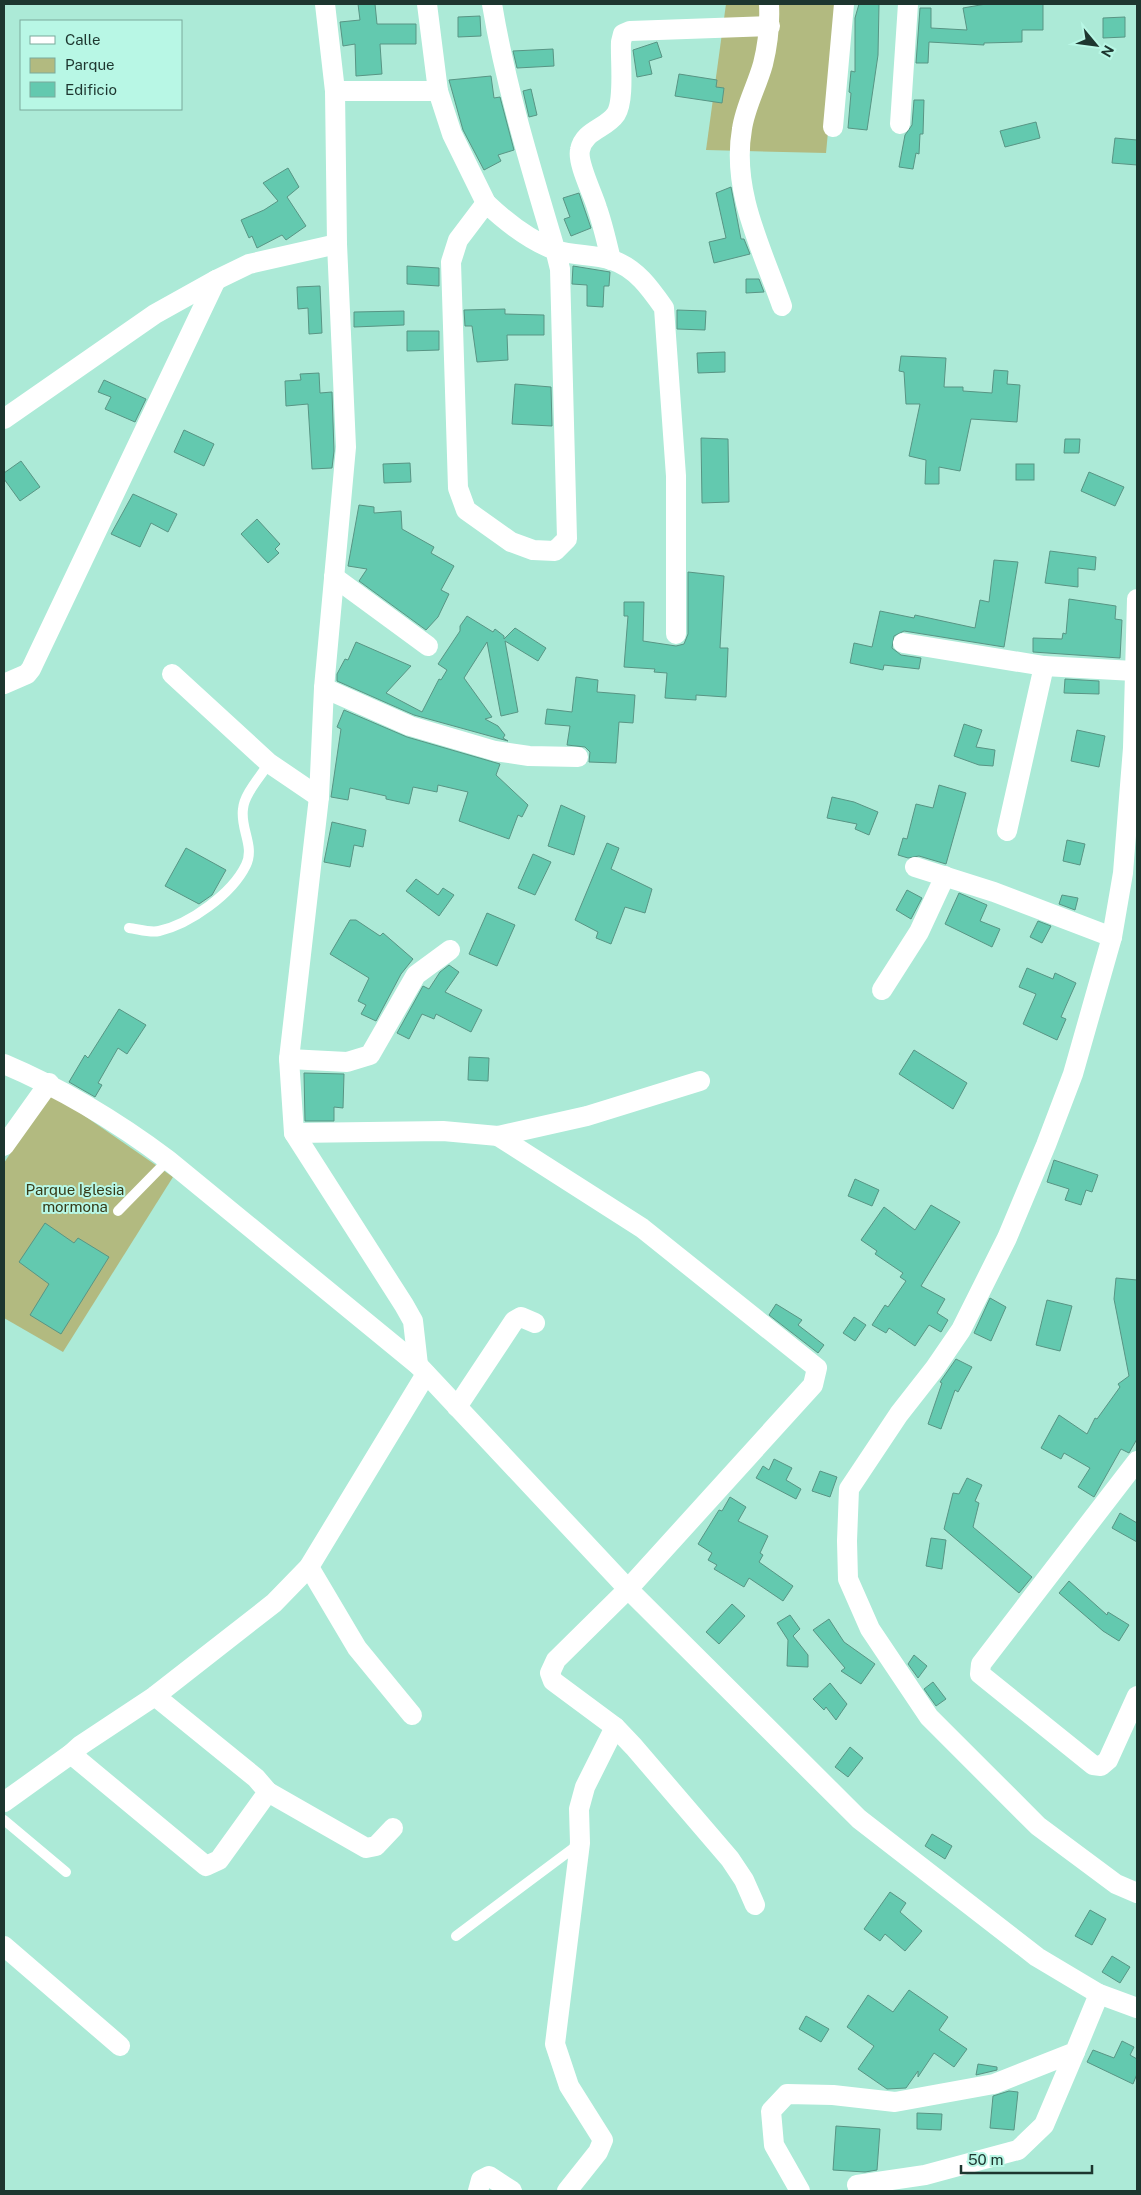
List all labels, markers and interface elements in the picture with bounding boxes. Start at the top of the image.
legend [20,20,182,110]
north arrow [1071,20,1121,70]
text: Calle [65,31,101,48]
text: N [1098,43,1117,60]
text: Parque [65,56,115,73]
text: Edificio [65,81,117,98]
park label: Parque Iglesia mormona [26,1181,124,1215]
scale bar [961,2142,1092,2174]
text: 50 m [968,2151,1003,2168]

